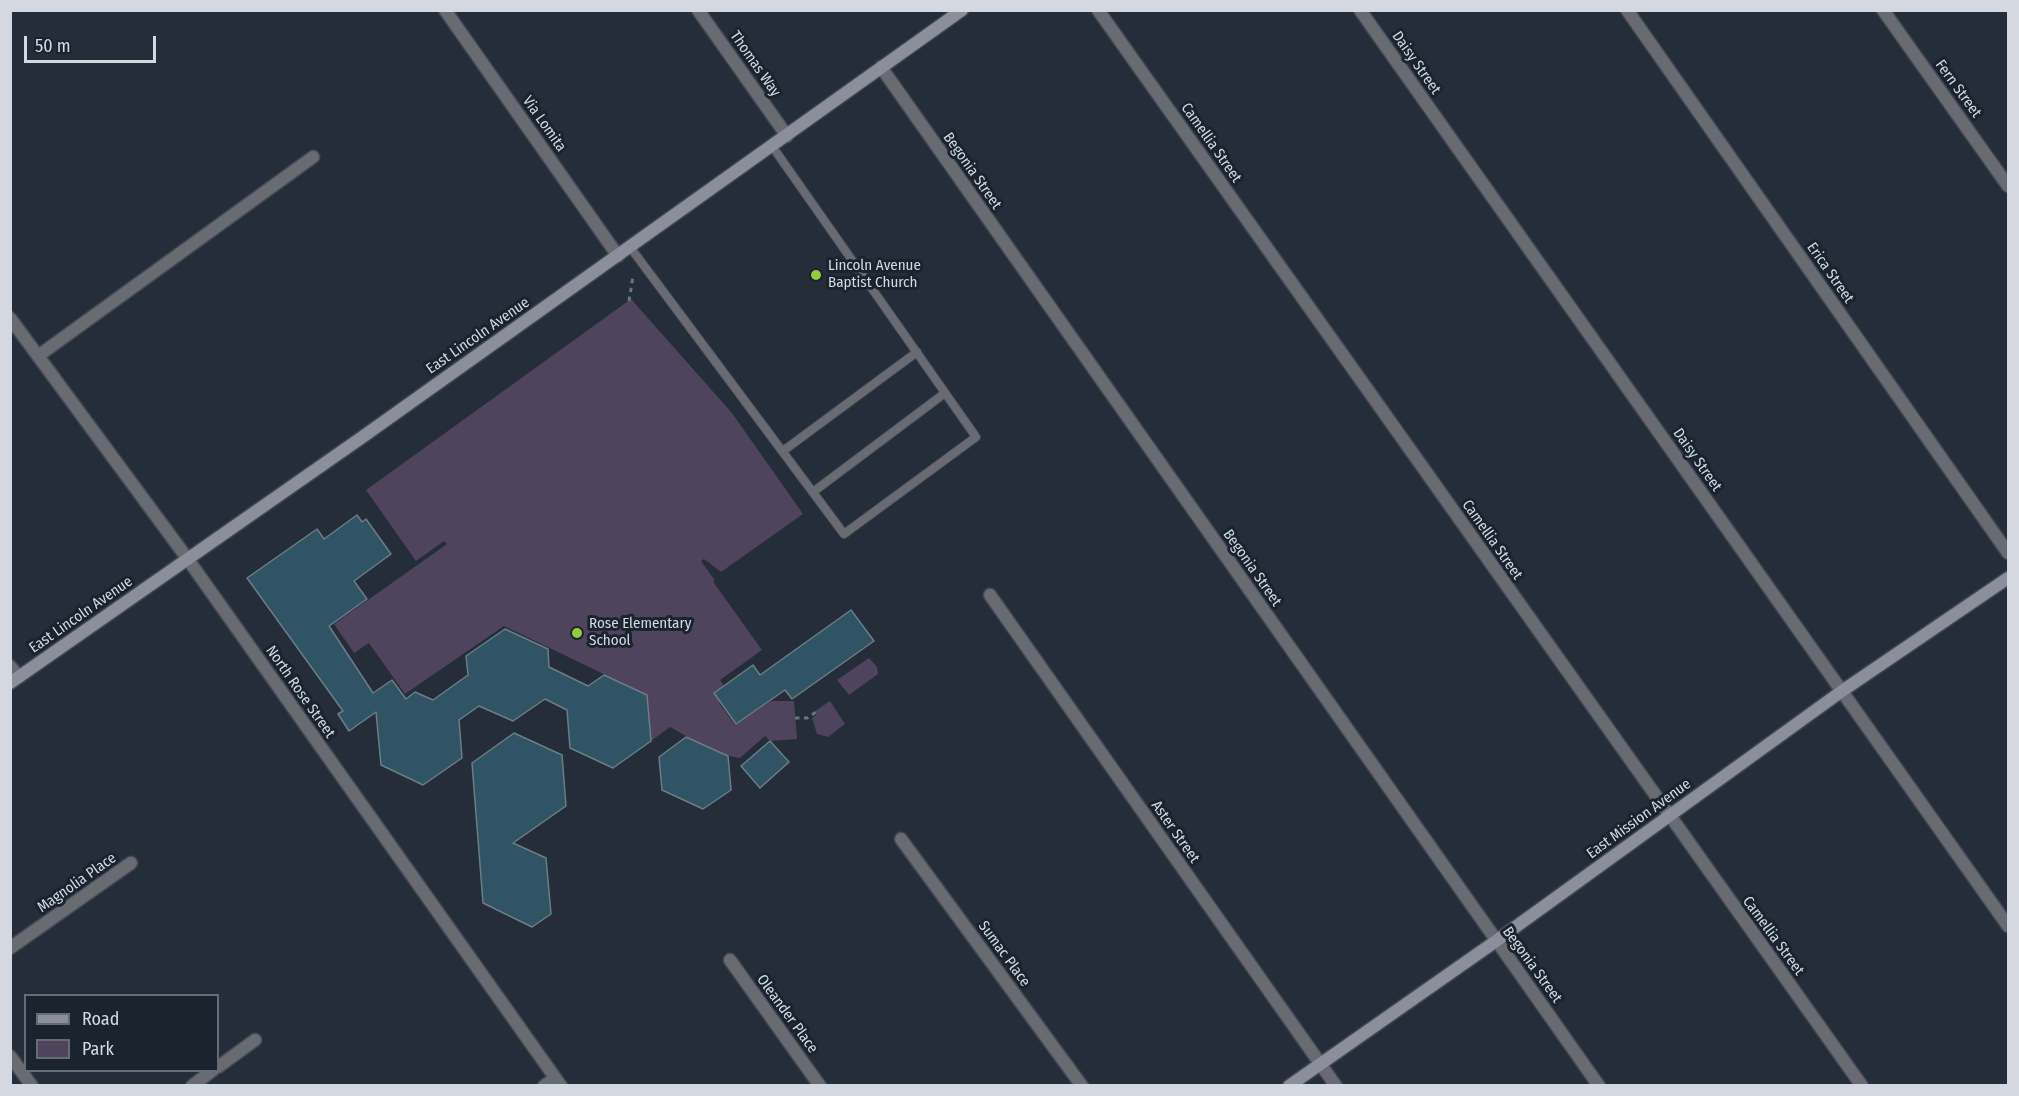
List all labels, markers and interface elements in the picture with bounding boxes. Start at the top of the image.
scale bar [27,24,159,62]
street label: Thomas Way [726,28,784,100]
street label: Daisy Street [1388,28,1444,98]
text: 50 m [35,35,71,57]
street label: Fern Street [1931,57,1985,121]
street label: Via Lomita [518,93,570,155]
street label: Camellia Street [1177,100,1245,186]
street label: Begonia Street [939,129,1005,213]
street label: Erica Street [1803,239,1857,307]
place label: Lincoln Avenue Baptist Church [828,257,921,292]
marker: Lincoln Avenue Baptist Church [809,268,823,282]
street label: East Lincoln Avenue [423,294,533,378]
street label: Daisy Street [1669,425,1725,495]
street label: Camellia Street [1458,497,1526,583]
street label: Begonia Street [1219,526,1285,610]
street label: East Lincoln Avenue [26,573,136,657]
place label: Rose Elementary School [589,615,691,650]
marker: Rose Elementary School [570,626,584,640]
street label: North Rose Street [261,642,339,742]
street label: East Mission Avenue [1583,775,1695,863]
street label: Aster Street [1147,797,1203,867]
street label: Magnolia Place [34,849,120,917]
street label: Camellia Street [1738,893,1808,979]
street label: Sumac Place [974,918,1034,990]
street label: Begonia Street [1498,923,1566,1007]
street label: Oleander Place [753,971,821,1057]
legend [24,994,219,1072]
text: Road [82,1008,119,1030]
text: Park [82,1038,114,1060]

